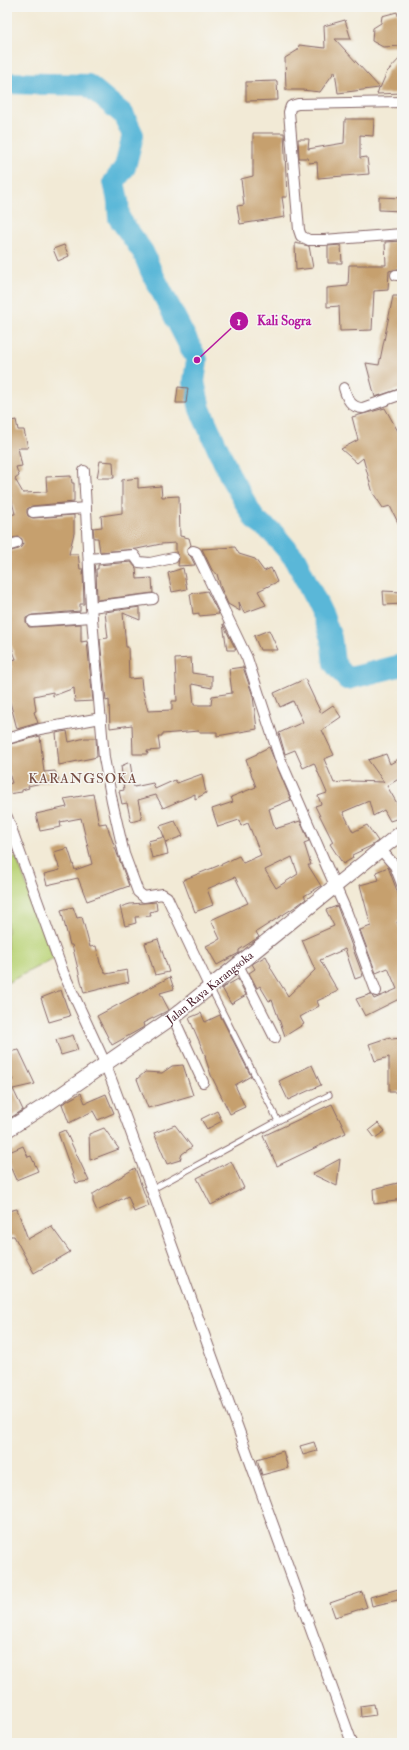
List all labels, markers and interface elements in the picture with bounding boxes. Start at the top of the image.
callout: Kali Sogra [229,308,319,333]
text: Kali Sogra [257,313,312,330]
text: 1 [237,314,241,329]
district label: KARANGSOKA [28,770,138,787]
street label: Jalan Raya Karangsoka [163,947,257,1028]

